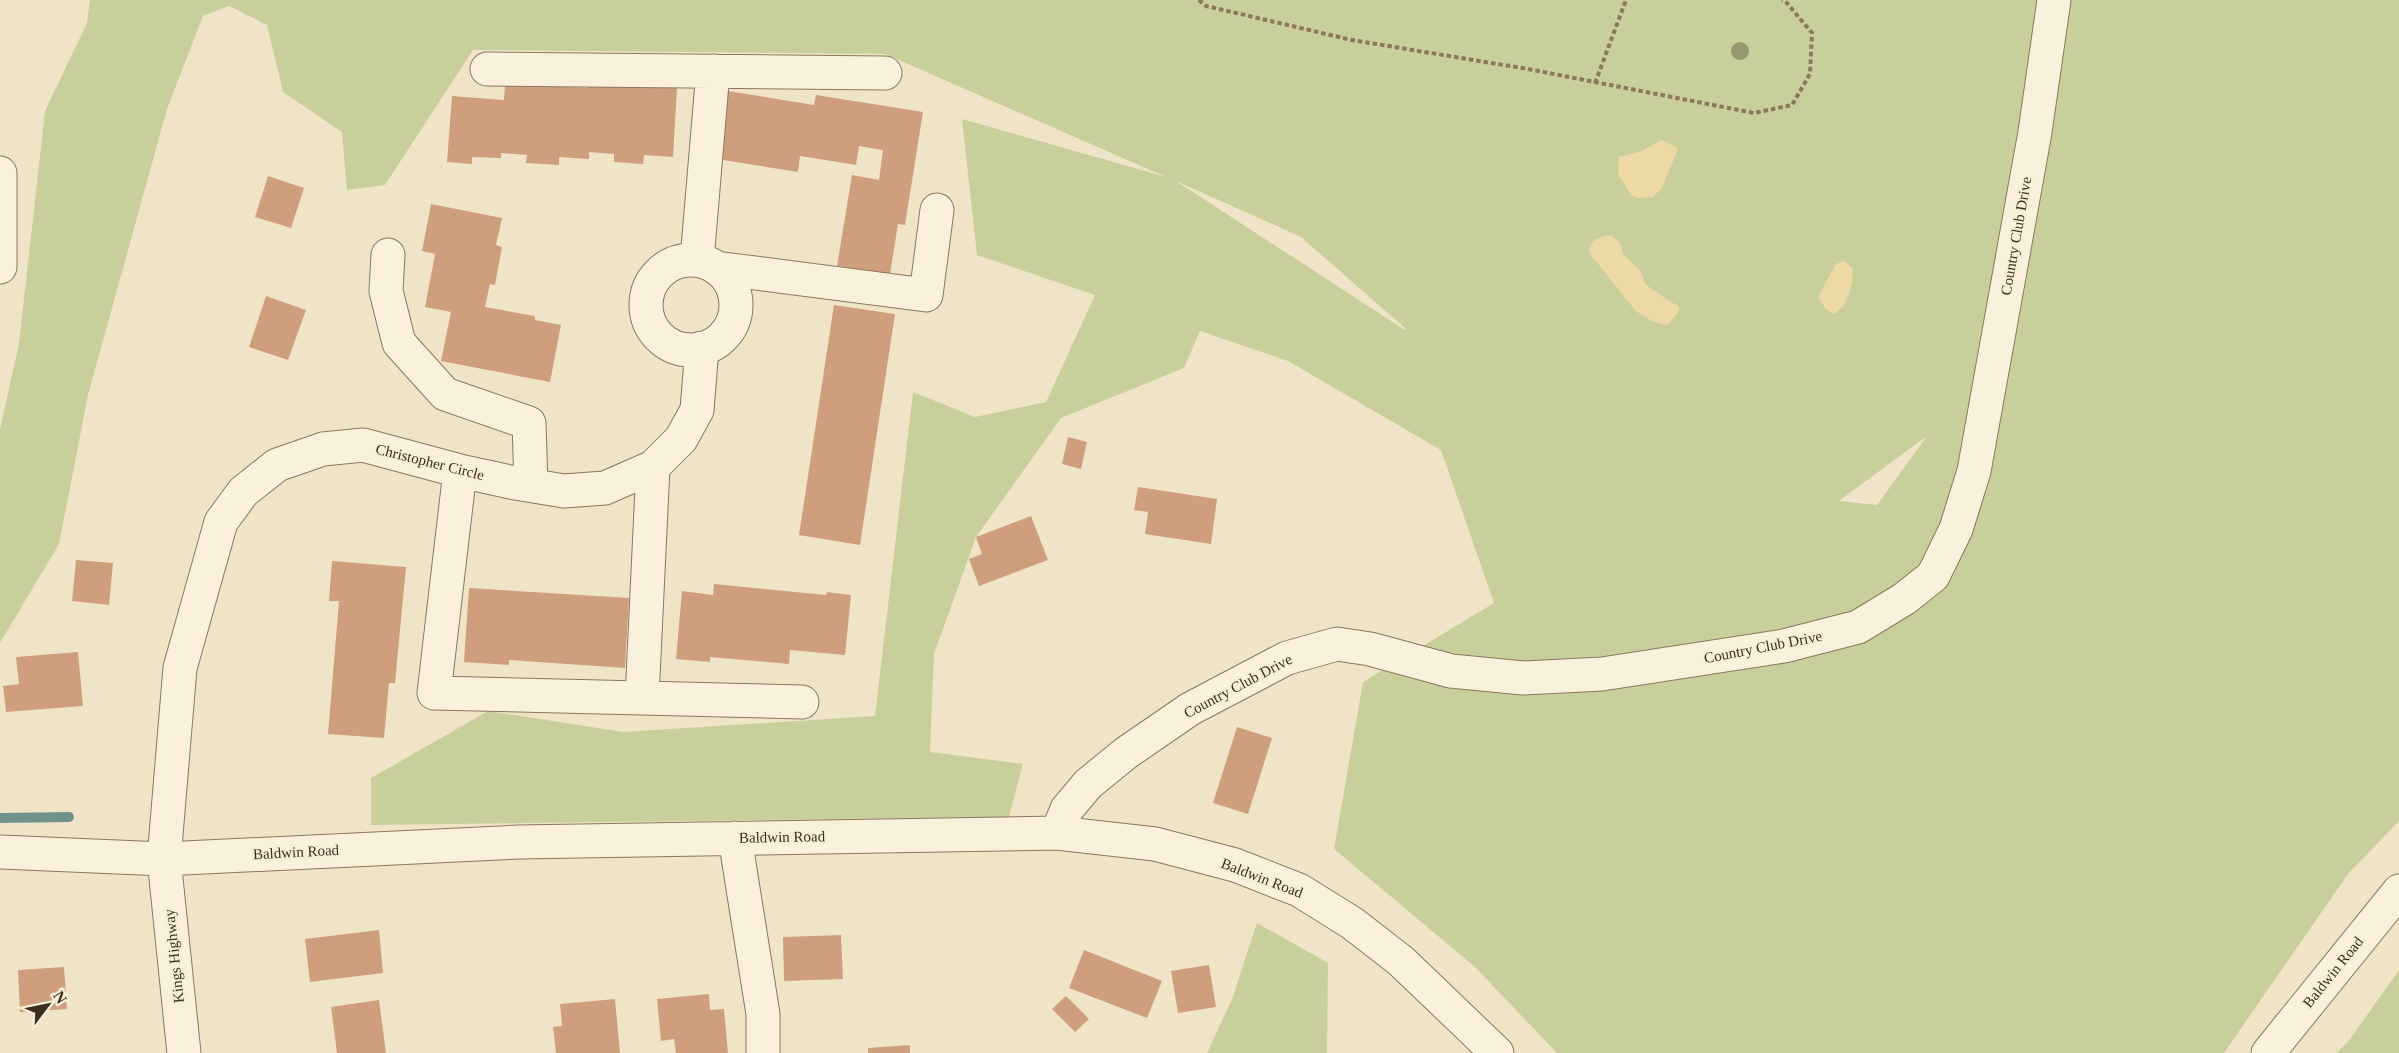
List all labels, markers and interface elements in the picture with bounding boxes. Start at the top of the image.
street label: Country Club Drive [1998,175,2034,296]
street label: Christopher Circle [374,441,486,483]
street label: Country Club Drive [1703,628,1824,666]
street label: Country Club Drive [1181,651,1295,721]
street label: Baldwin Road [739,828,826,846]
street label: Baldwin Road [253,842,340,862]
street label: Baldwin Road [1219,855,1306,901]
street label: Kings Highway [161,908,187,1004]
street label: Baldwin Road [2300,933,2367,1011]
north arrow [18,975,78,1035]
text: N [50,988,71,1007]

